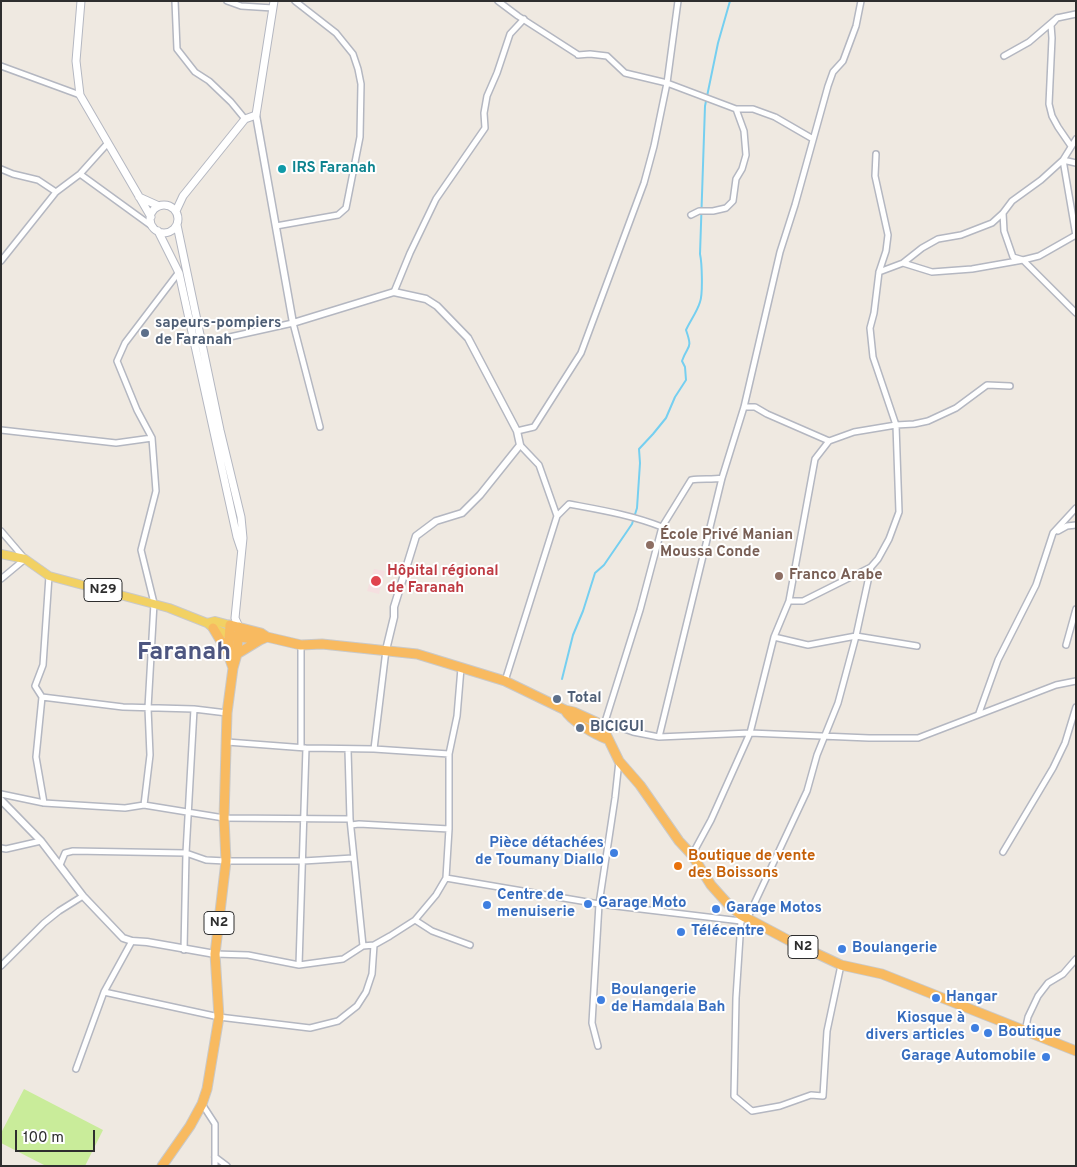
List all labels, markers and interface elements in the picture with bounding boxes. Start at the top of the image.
place label: IRS Faranah [292,160,376,178]
marker: IRS Faranah [276,163,288,175]
place label: sapeurs-pompiers de Faranah [155,315,281,350]
marker: sapeurs-pompiers de Faranah [139,327,151,339]
place label: École Privé Manian Moussa Conde [660,527,793,562]
marker: École Privé Manian Moussa Conde [644,539,656,551]
place label: Hôpital régional de Faranah [387,563,499,598]
place label: Franco Arabe [789,567,883,585]
marker: Franco Arabe [773,570,785,582]
marker: Hôpital régional de Faranah [369,574,383,588]
road number: N29 [84,578,122,602]
district label: Faranah [137,639,231,669]
place label: Total [567,690,602,708]
marker: Total [551,693,563,705]
place label: BICIGUI [590,719,644,737]
marker: BICIGUI [574,722,586,734]
place label: Pièce détachées de Toumany Diallo [475,835,604,870]
marker: Pièce détachées de Toumany Diallo [608,847,620,859]
place label: Boutique de vente des Boissons [688,848,815,883]
marker: Boutique de vente des Boissons [672,860,684,872]
place label: Centre de menuiserie [497,887,575,922]
place label: Garage Moto [598,895,687,913]
marker: Garage Moto [582,898,594,910]
marker: Centre de menuiserie [481,899,493,911]
place label: Garage Motos [726,900,822,918]
marker: Garage Motos [710,903,722,915]
road number: N2 [204,911,234,934]
place label: Télécentre [691,923,764,941]
marker: Télécentre [675,926,687,938]
road number: N2 [788,936,818,959]
place label: Boulangerie [852,940,937,958]
marker: Boulangerie [836,943,848,955]
place label: Boulangerie de Hamdala Bah [611,982,725,1017]
place label: Hangar [946,989,998,1007]
marker: Hangar [930,992,942,1004]
marker: Boulangerie de Hamdala Bah [595,994,607,1006]
place label: Kiosque à divers articles [866,1010,965,1045]
marker: Kiosque à divers articles [969,1022,981,1034]
place label: Boutique [998,1024,1061,1042]
marker: Boutique [982,1027,994,1039]
place label: Garage Automobile [901,1048,1036,1066]
marker: Garage Automobile [1040,1051,1052,1063]
scale bar [18,1120,98,1152]
text: 100 m [23,1129,64,1148]

